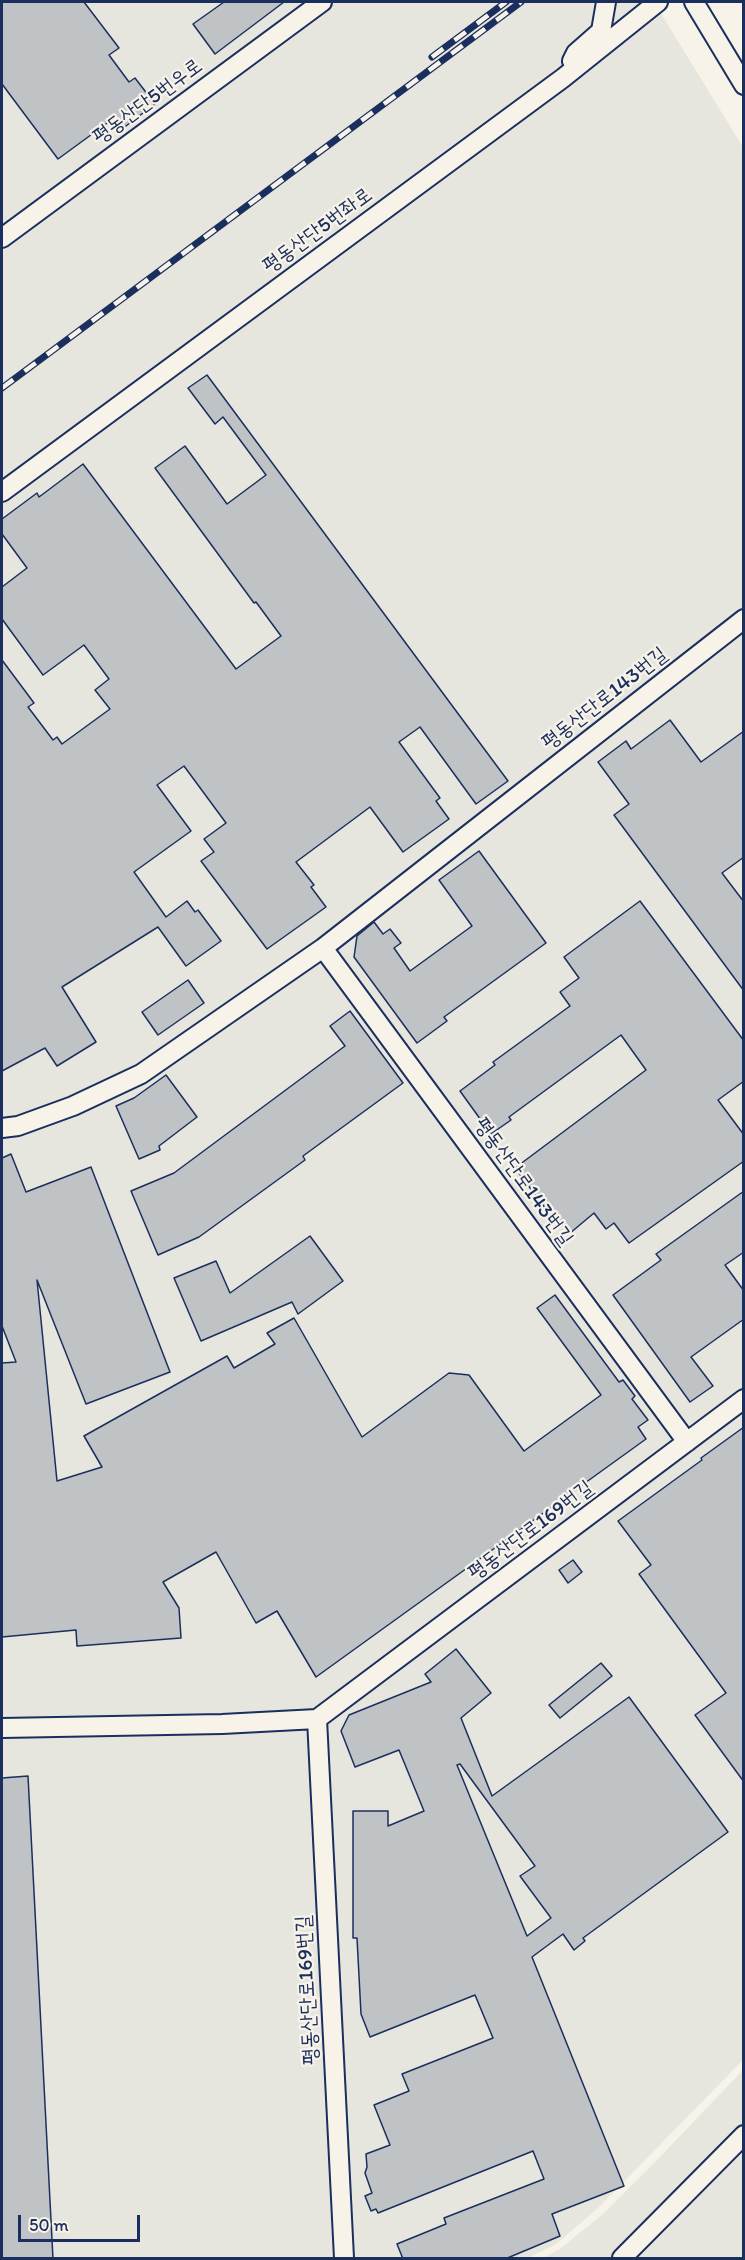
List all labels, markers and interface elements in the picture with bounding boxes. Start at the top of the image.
street label: 평동산단5번우로 [88,54,208,150]
street label: 평동산단5번좌로 [258,183,378,279]
street label: 평동산단로143번길 [537,642,673,756]
street label: 평동산단로143번길 [468,1113,578,1251]
street label: 평동산단로169번길 [463,1476,599,1586]
street label: 평동산단로169번길 [291,1914,325,2066]
scale bar [21,2203,142,2241]
text: 50 m [29,2214,69,2236]

